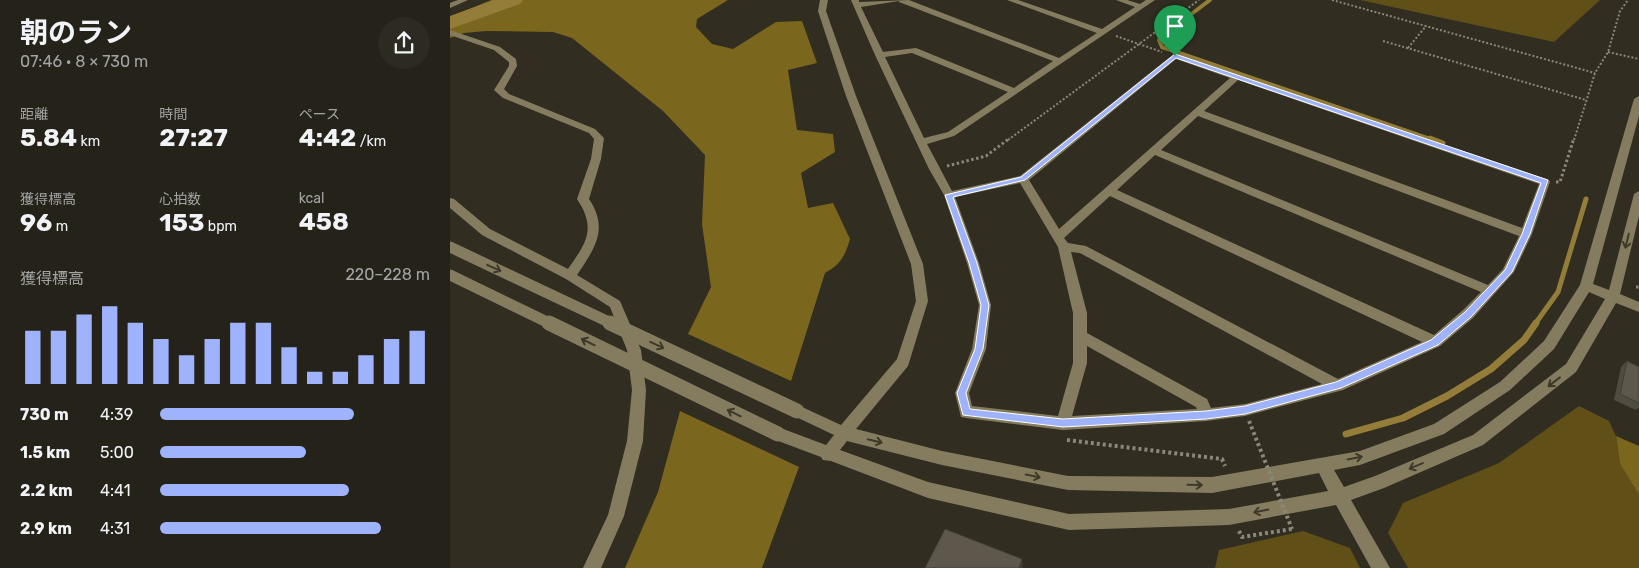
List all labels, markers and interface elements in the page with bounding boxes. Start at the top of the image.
pin [1154,5,1196,56]
icon: arrive [1161,12,1189,40]
text: 朝のラン [20,16,132,49]
button: share [378,17,430,69]
text: 07:46 · 8 × 730 m [20,52,148,71]
text: 距離 [20,106,48,123]
text: 時間 [159,106,187,123]
text: ペース [299,106,340,123]
text: 5.84 [20,123,77,152]
text: 27:27 [159,123,228,152]
text: 4:42 [299,123,356,152]
text: km [77,133,100,150]
text: /km [356,133,386,150]
text: kcal [299,190,324,207]
text: 獲得標高 [20,191,76,208]
text: 心拍数 [159,191,201,208]
text: 458 [299,207,349,236]
text: 96 [20,208,52,237]
text: 153 [159,208,204,237]
text: m [52,218,68,235]
text: bpm [204,218,237,235]
one-way arrow [1622,233,1631,249]
one-way arrow [486,263,501,273]
text: 220–228 m [345,265,430,284]
text: 獲得標高 [20,269,84,288]
one-way arrow [581,337,596,346]
one-way arrow [649,340,664,350]
one-way arrow [1547,376,1560,387]
text: 730 m [20,405,69,424]
text: 4:39 [100,405,133,424]
one-way arrow [727,408,742,417]
one-way arrow [867,437,883,446]
text: 1.5 km [20,443,70,462]
text: 5:00 [100,443,134,462]
one-way arrow [1347,453,1363,462]
one-way arrow [1409,462,1424,472]
one-way arrow [1025,472,1041,482]
one-way arrow [1187,480,1203,490]
text: 2.2 km [20,481,73,500]
text: 4:41 [100,481,131,500]
one-way arrow [1253,507,1269,516]
text: 2.9 km [20,519,72,538]
text: 4:31 [100,519,130,538]

